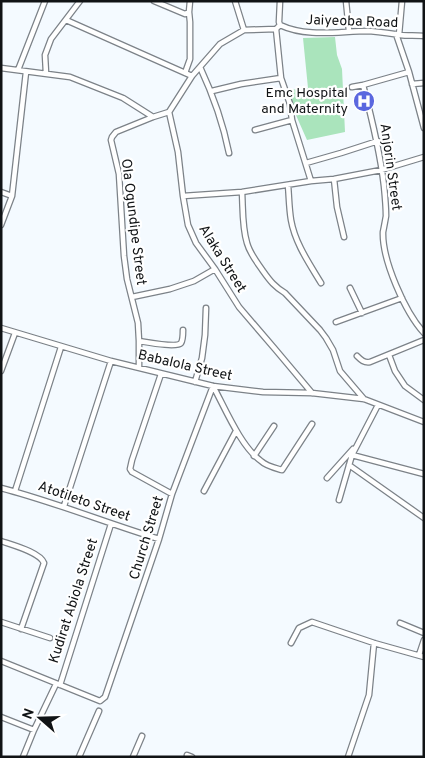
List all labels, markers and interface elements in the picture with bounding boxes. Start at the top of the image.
street label: Jaiyeoba Road [305,12,399,32]
place label: Emc Hospital and Maternity [261,85,348,118]
hospital icon: Emc Hospital and Maternity [352,89,376,113]
street label: Anjorin Street [375,122,405,212]
street label: Ola Ogundipe Street [117,158,149,286]
street label: Alaka Street [194,222,250,296]
street label: Babalola Street [136,347,234,385]
street label: Atotileto Street [36,478,132,526]
street label: Church Street [126,494,168,582]
street label: Kudirat Abiola Street [46,536,102,666]
north arrow [15,693,65,743]
text: N [19,706,39,722]

